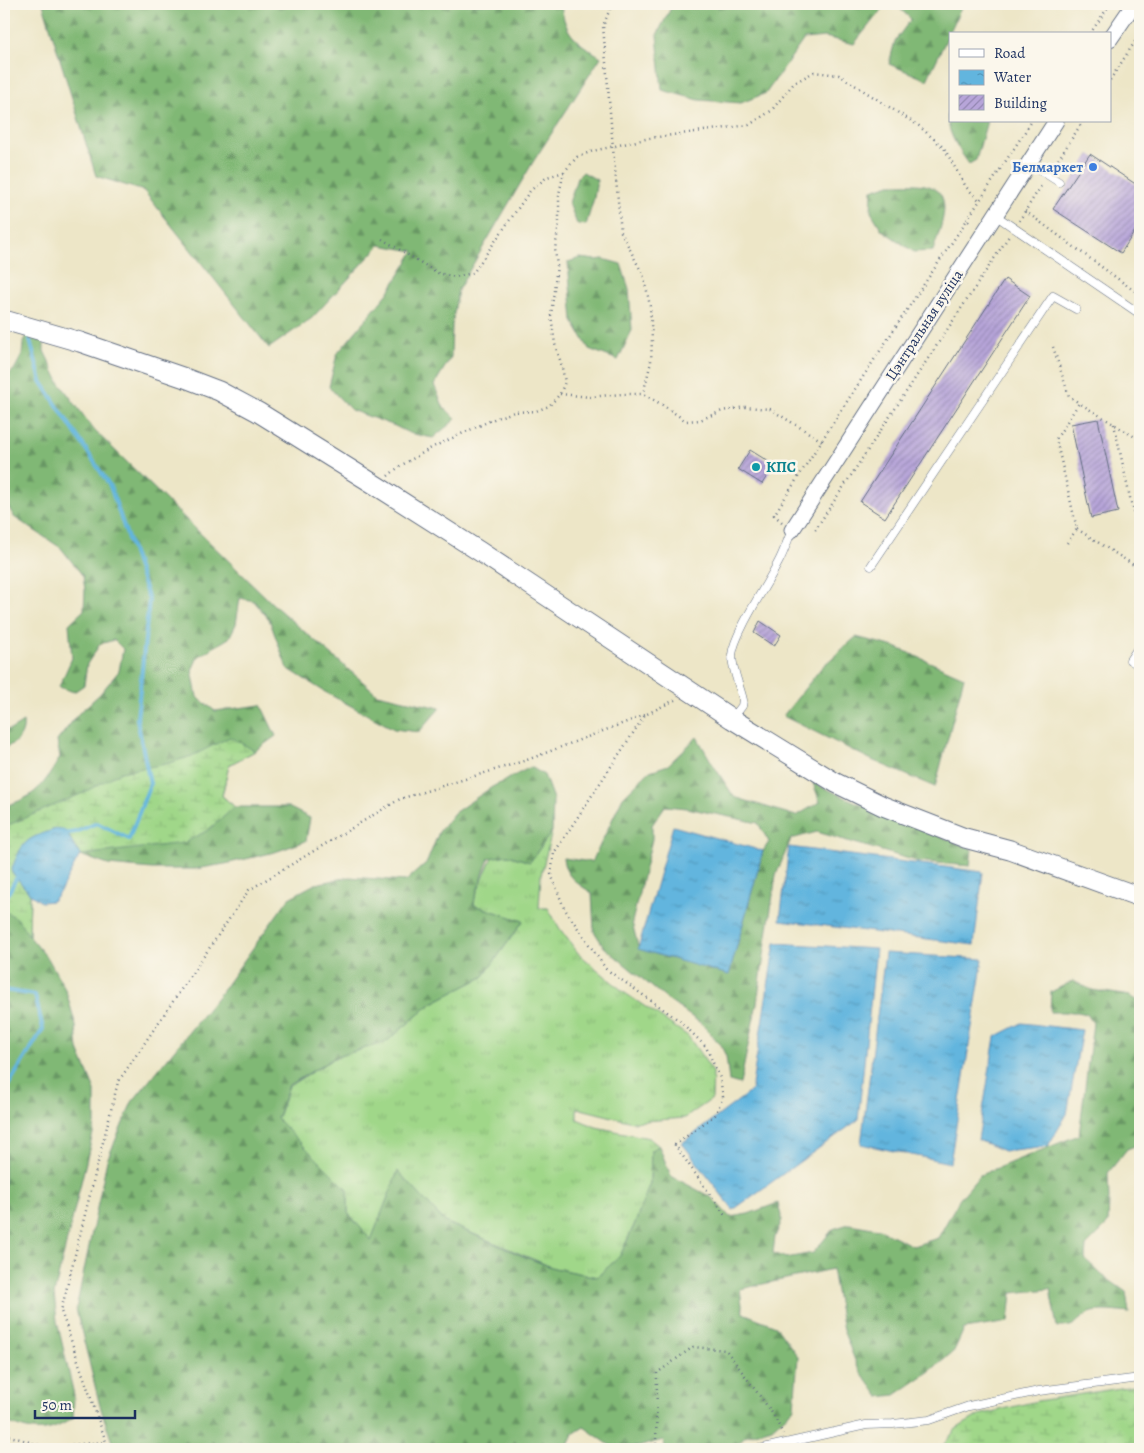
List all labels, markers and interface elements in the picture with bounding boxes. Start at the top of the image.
legend [949,32,1112,122]
text: Road [994,43,1026,63]
text: Water [993,67,1031,87]
text: Building [994,93,1047,113]
place label: Белмаркет [1012,157,1083,177]
marker: Белмаркет [1087,161,1099,173]
street label: Цэнтральная вуліца [881,266,967,384]
place label: КПС [766,457,796,477]
marker: КПС [750,461,762,473]
scale bar [35,1388,135,1420]
text: 50 m [42,1395,72,1415]

